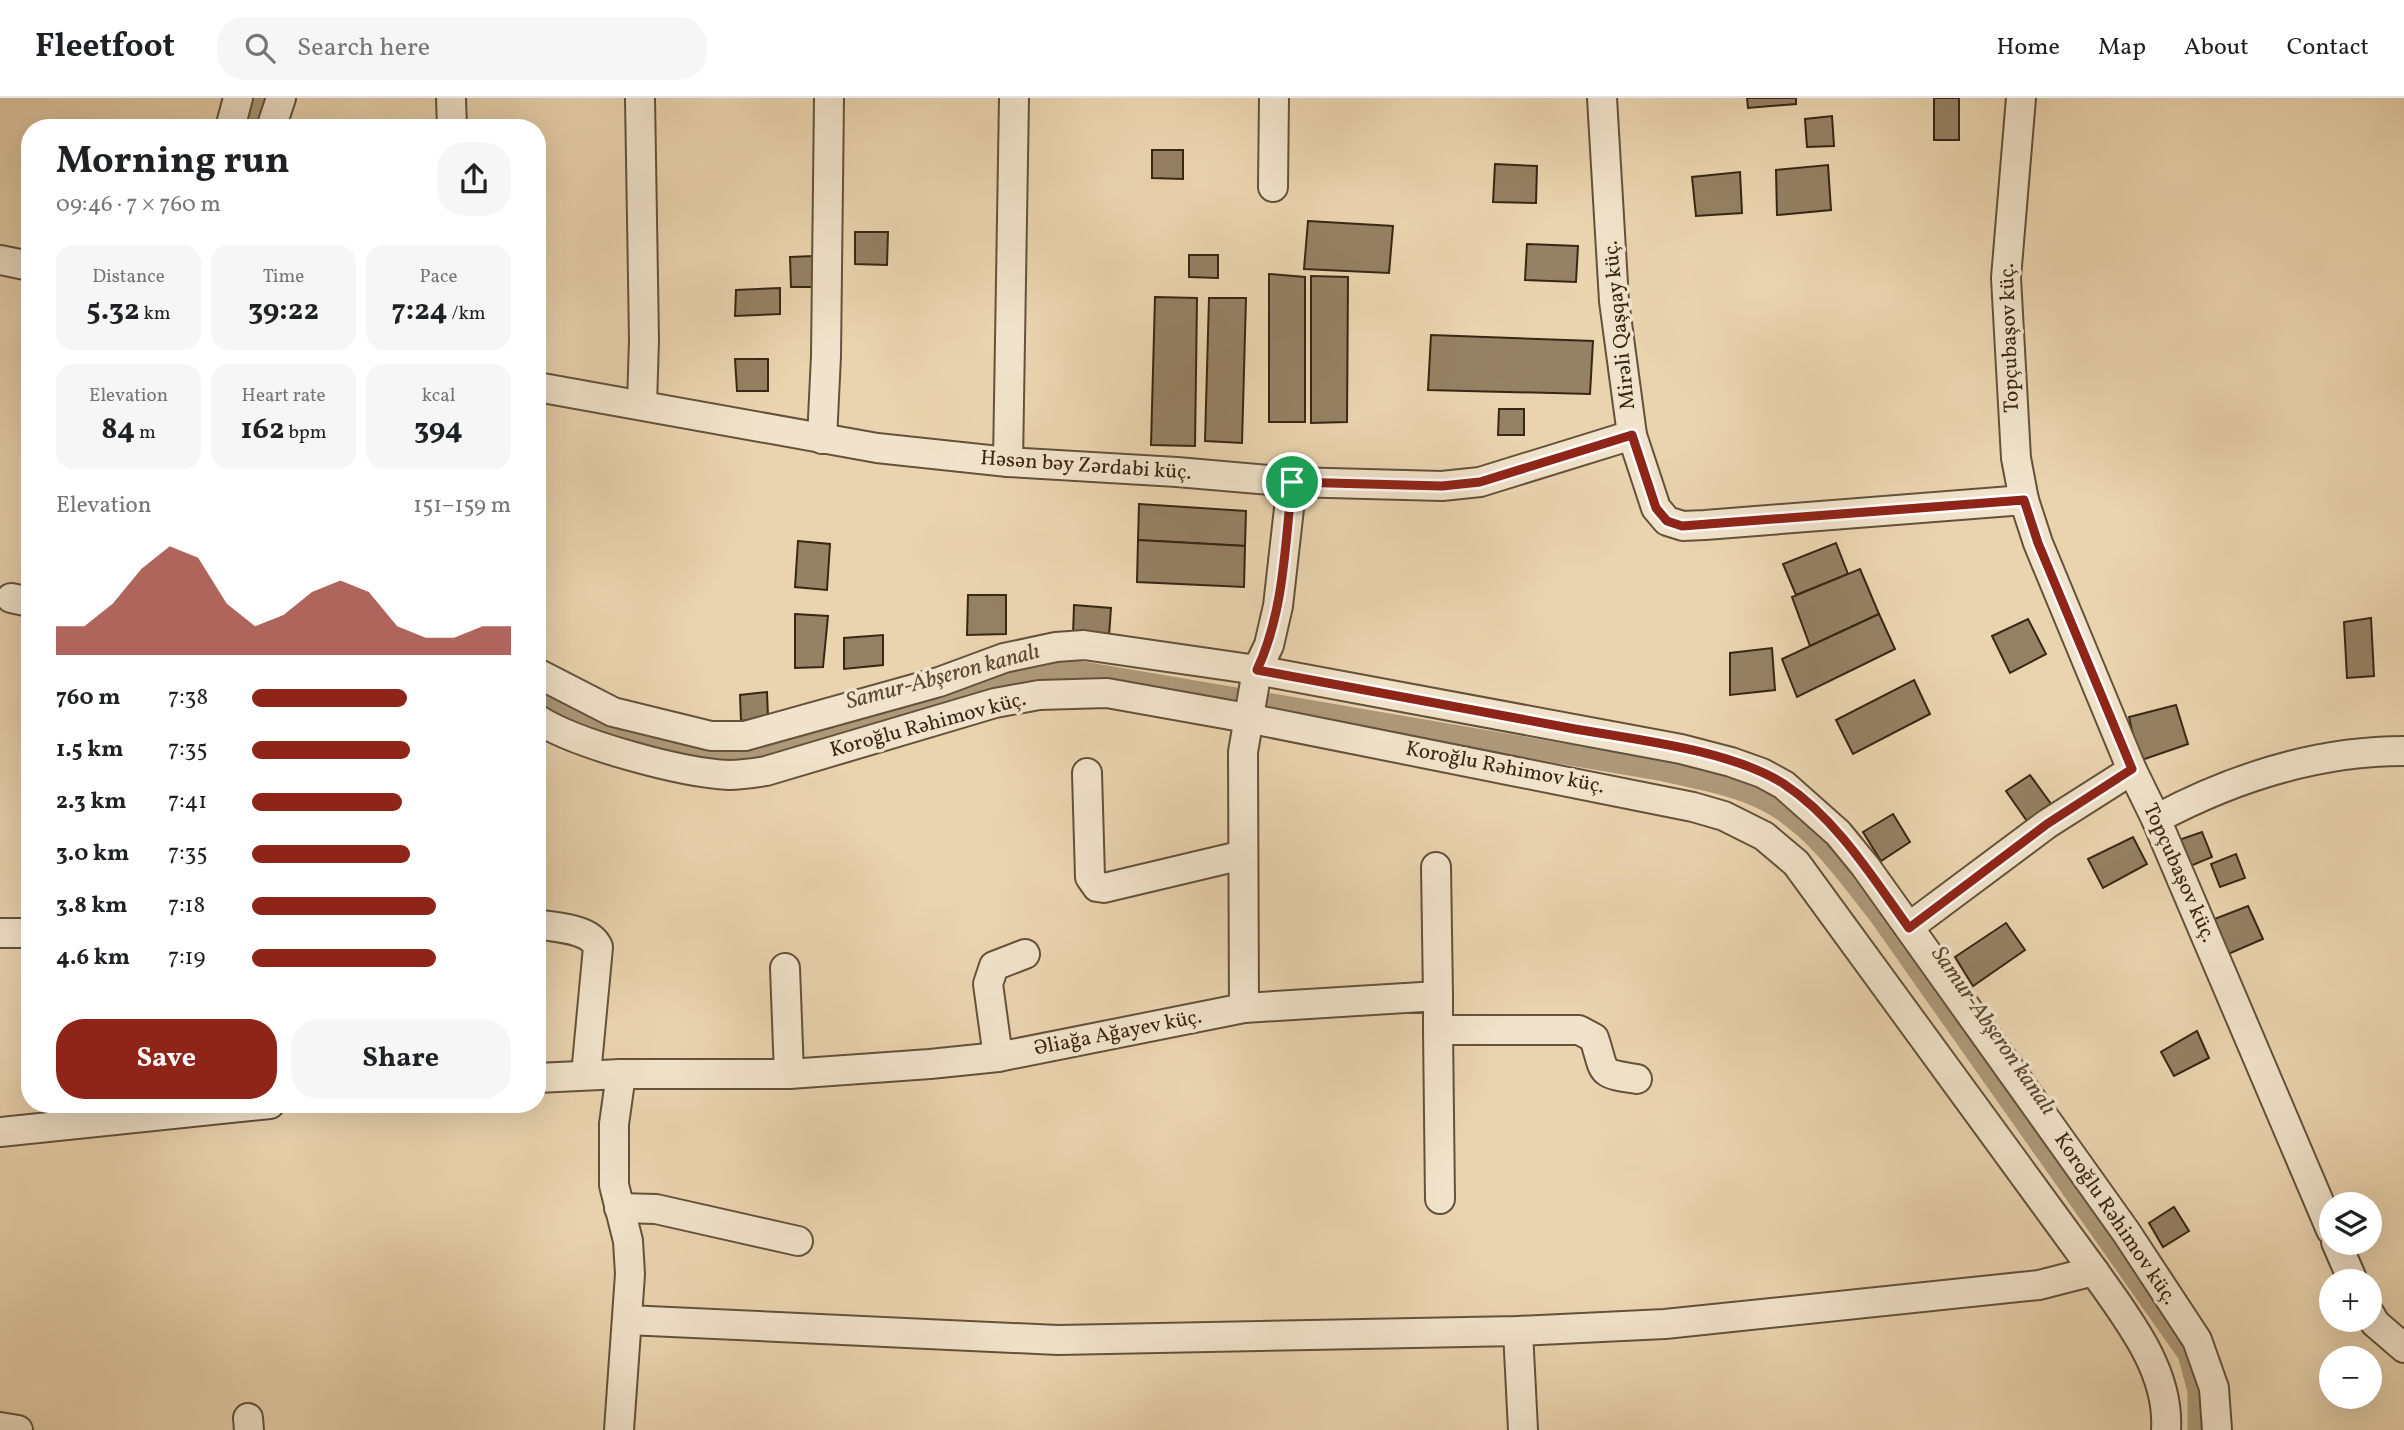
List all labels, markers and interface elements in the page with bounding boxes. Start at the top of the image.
search box [217,17,707,80]
text: Fleetfoot [35,25,175,71]
icon: search [241,29,279,67]
text: Search here [297,30,430,66]
text: Home [1996,31,2060,65]
text: Map [2098,31,2146,65]
text: About [2184,31,2249,65]
text: Contact [2287,31,2369,65]
text: Morning run [56,136,290,189]
button: share [437,142,511,216]
text: 09:46 · 7 × 760 m [56,189,221,221]
street label: Mirəli Qaşqay küç. [1597,239,1643,411]
street label: Topçubaşov küç. [1993,263,2027,413]
text: Distance [92,264,165,290]
text: Time [263,264,304,290]
text: Pace [419,264,458,290]
text: 5.32 [86,290,140,332]
text: 39:22 [248,290,319,332]
text: 7:24 [391,290,448,332]
text: km [140,301,171,327]
text: /km [448,301,486,327]
text: Elevation [89,383,168,409]
text: Heart rate [242,383,325,409]
text: kcal [422,383,455,409]
text: 84 [101,409,135,451]
text: 162 [240,409,285,451]
text: 394 [414,409,463,451]
text: m [135,420,156,446]
text: bpm [285,420,327,446]
street label: Həsən bəy Zərdabi küç. [979,444,1193,488]
pin [1262,452,1322,512]
icon: arrive [1273,463,1311,501]
text: Elevation [56,490,152,522]
text: 151–159 m [413,490,511,522]
water label: Samur-Abşeron kanalı [843,636,1043,718]
text: 760 m [56,682,120,714]
text: 7:38 [168,682,208,714]
street label: Koroğlu Rəhimov küç. [827,685,1029,765]
text: 1.5 km [56,734,123,766]
text: 7:35 [168,734,207,766]
street label: Koroğlu Rəhimov küç. [1403,734,1607,802]
text: 2.3 km [56,786,127,818]
text: 7:41 [168,786,207,818]
street label: Topçubaşov küç. [2135,799,2223,947]
text: 3.0 km [56,838,129,870]
text: 7:35 [168,838,207,870]
text: 3.8 km [56,890,128,922]
text: 7:18 [168,890,205,922]
water label: Samur-Abşeron kanalı [1923,940,2063,1122]
text: 4.6 km [56,942,130,974]
text: 7:19 [168,942,205,974]
street label: Əliağa Ağayev küç. [1032,1003,1204,1063]
button: Save [56,1019,277,1099]
button: Share [291,1019,511,1099]
street label: Koroğlu Rəhimov küç. [2047,1127,2183,1311]
map controls [2319,1192,2382,1409]
button: layers [2319,1192,2382,1255]
button: + [2319,1269,2382,1332]
button: − [2319,1346,2382,1409]

